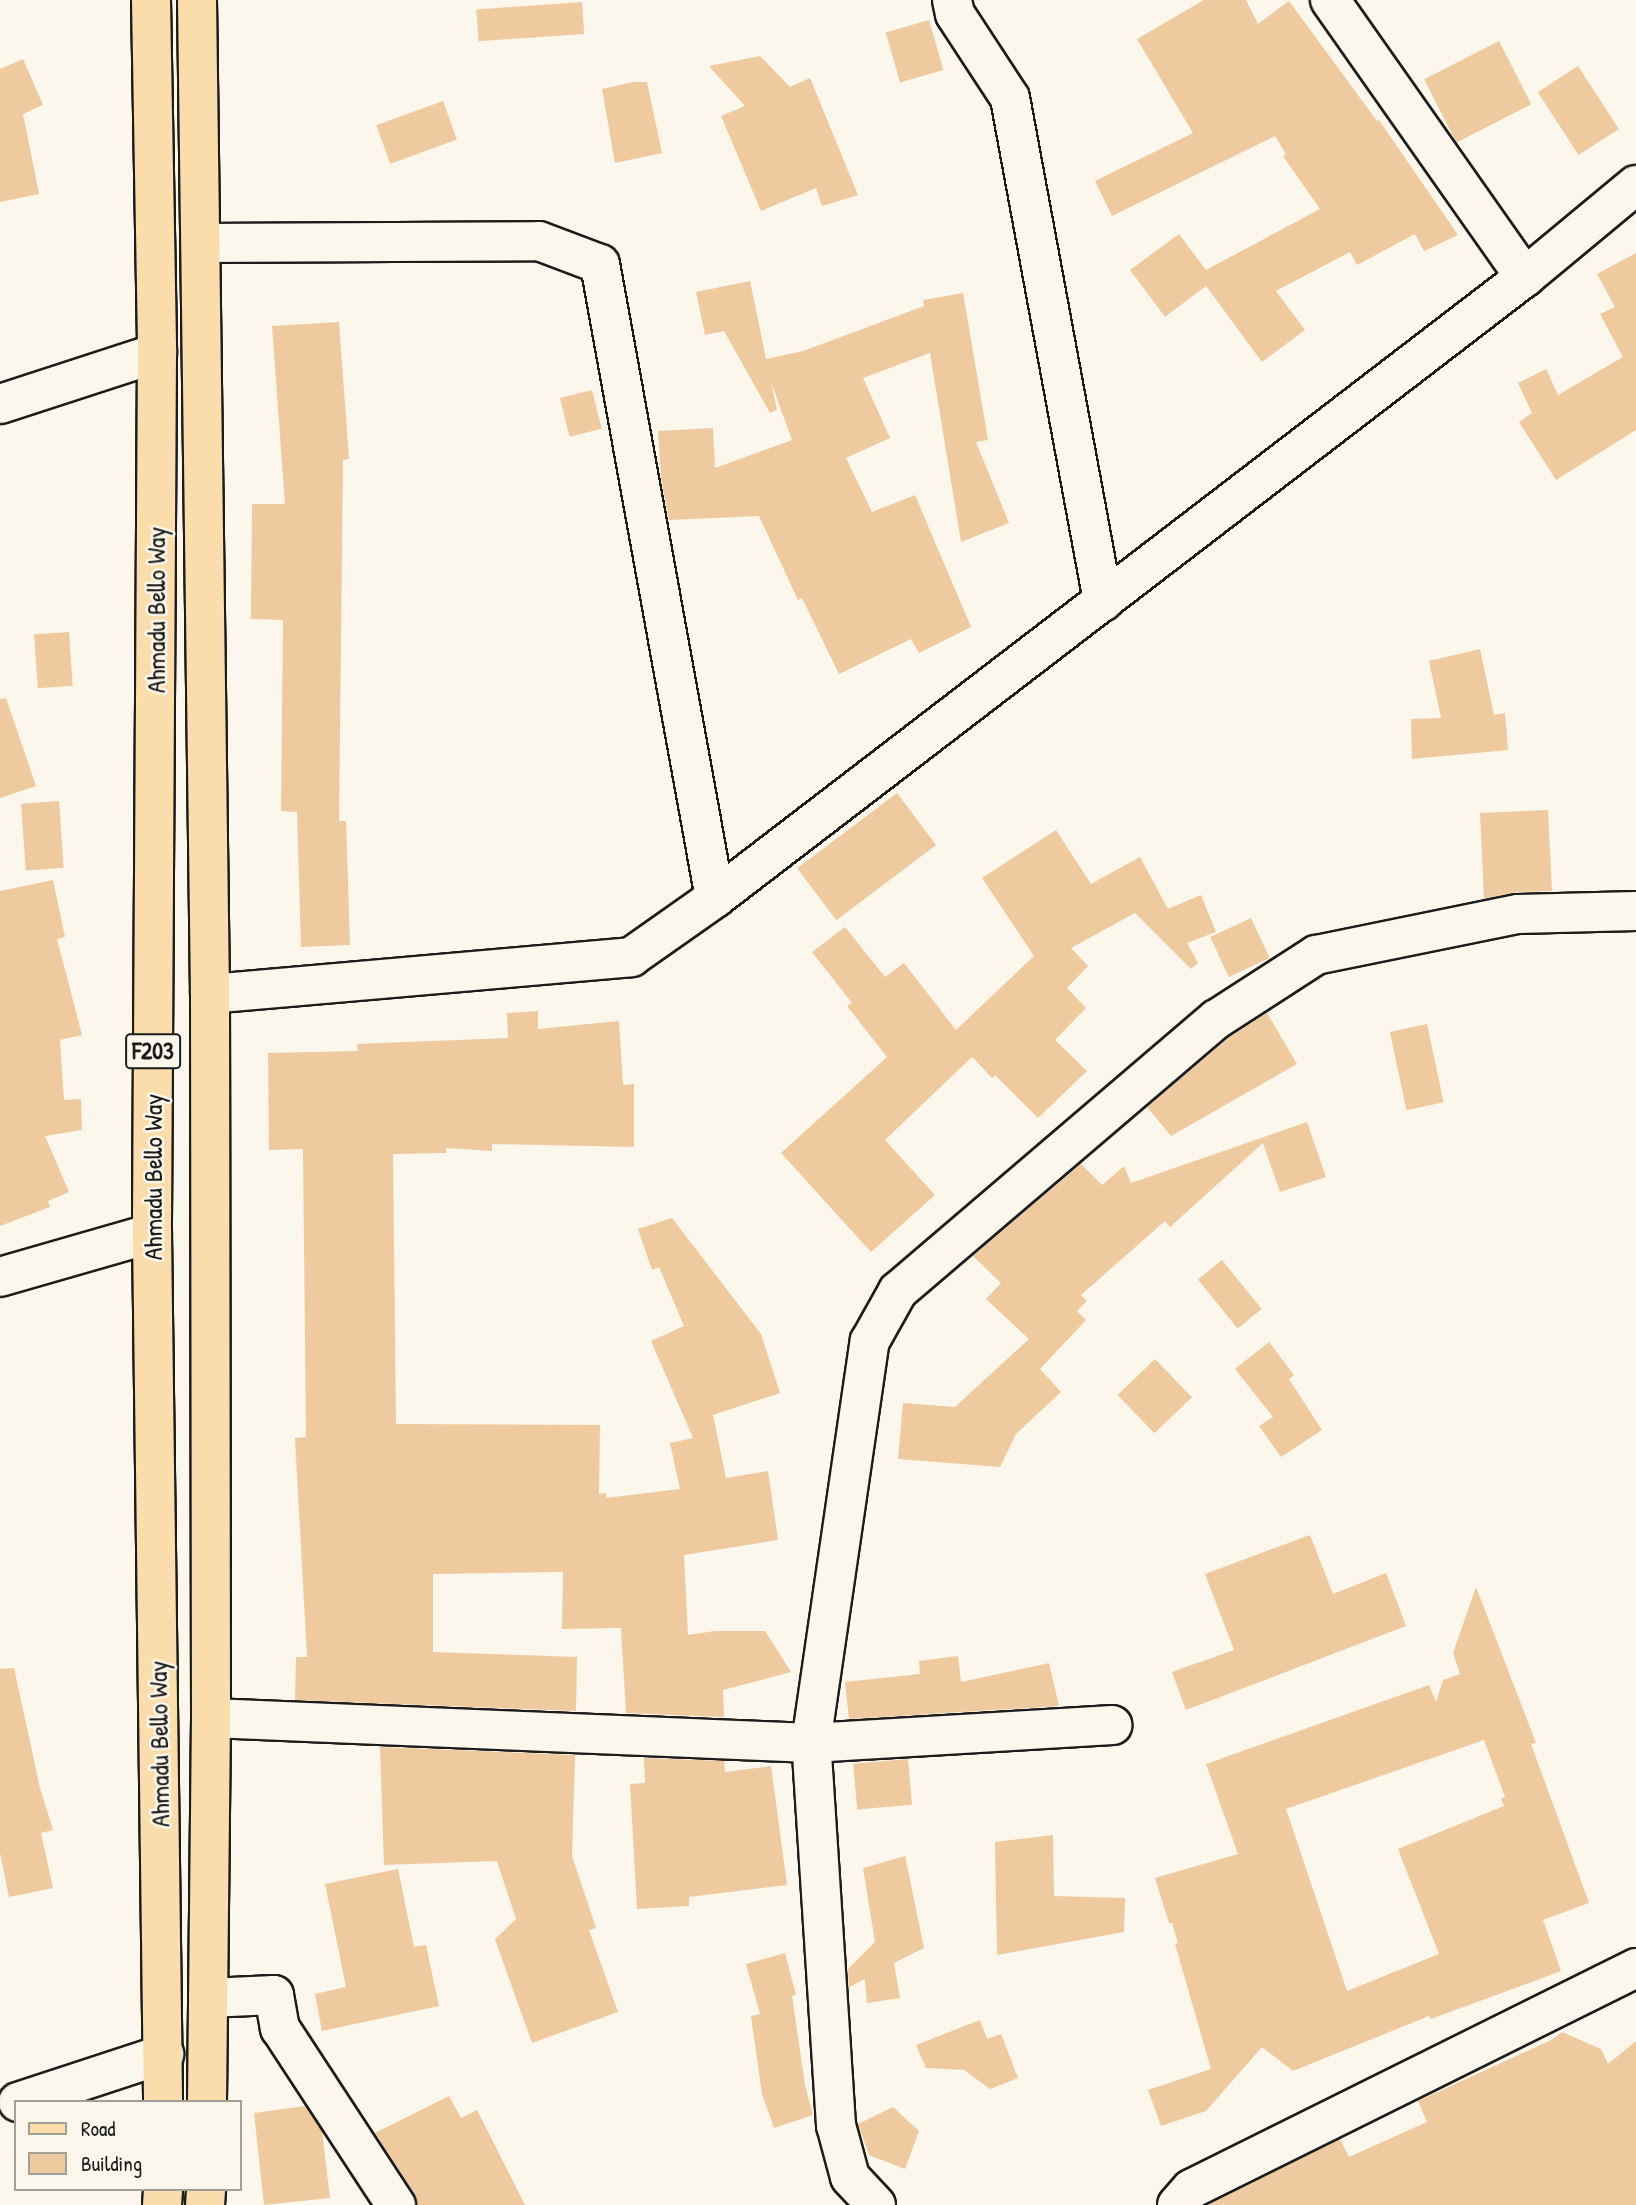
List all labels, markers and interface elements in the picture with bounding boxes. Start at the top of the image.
street label: Ahmadu Bello Way [140,527,172,693]
road number: F203 [125,1030,181,1072]
street label: Ahmadu Bello Way [137,1094,169,1260]
street label: Ahmadu Bello Way [142,1661,176,1827]
legend [14,2100,242,2191]
text: Road [81,2114,115,2143]
text: Building [81,2149,142,2178]

